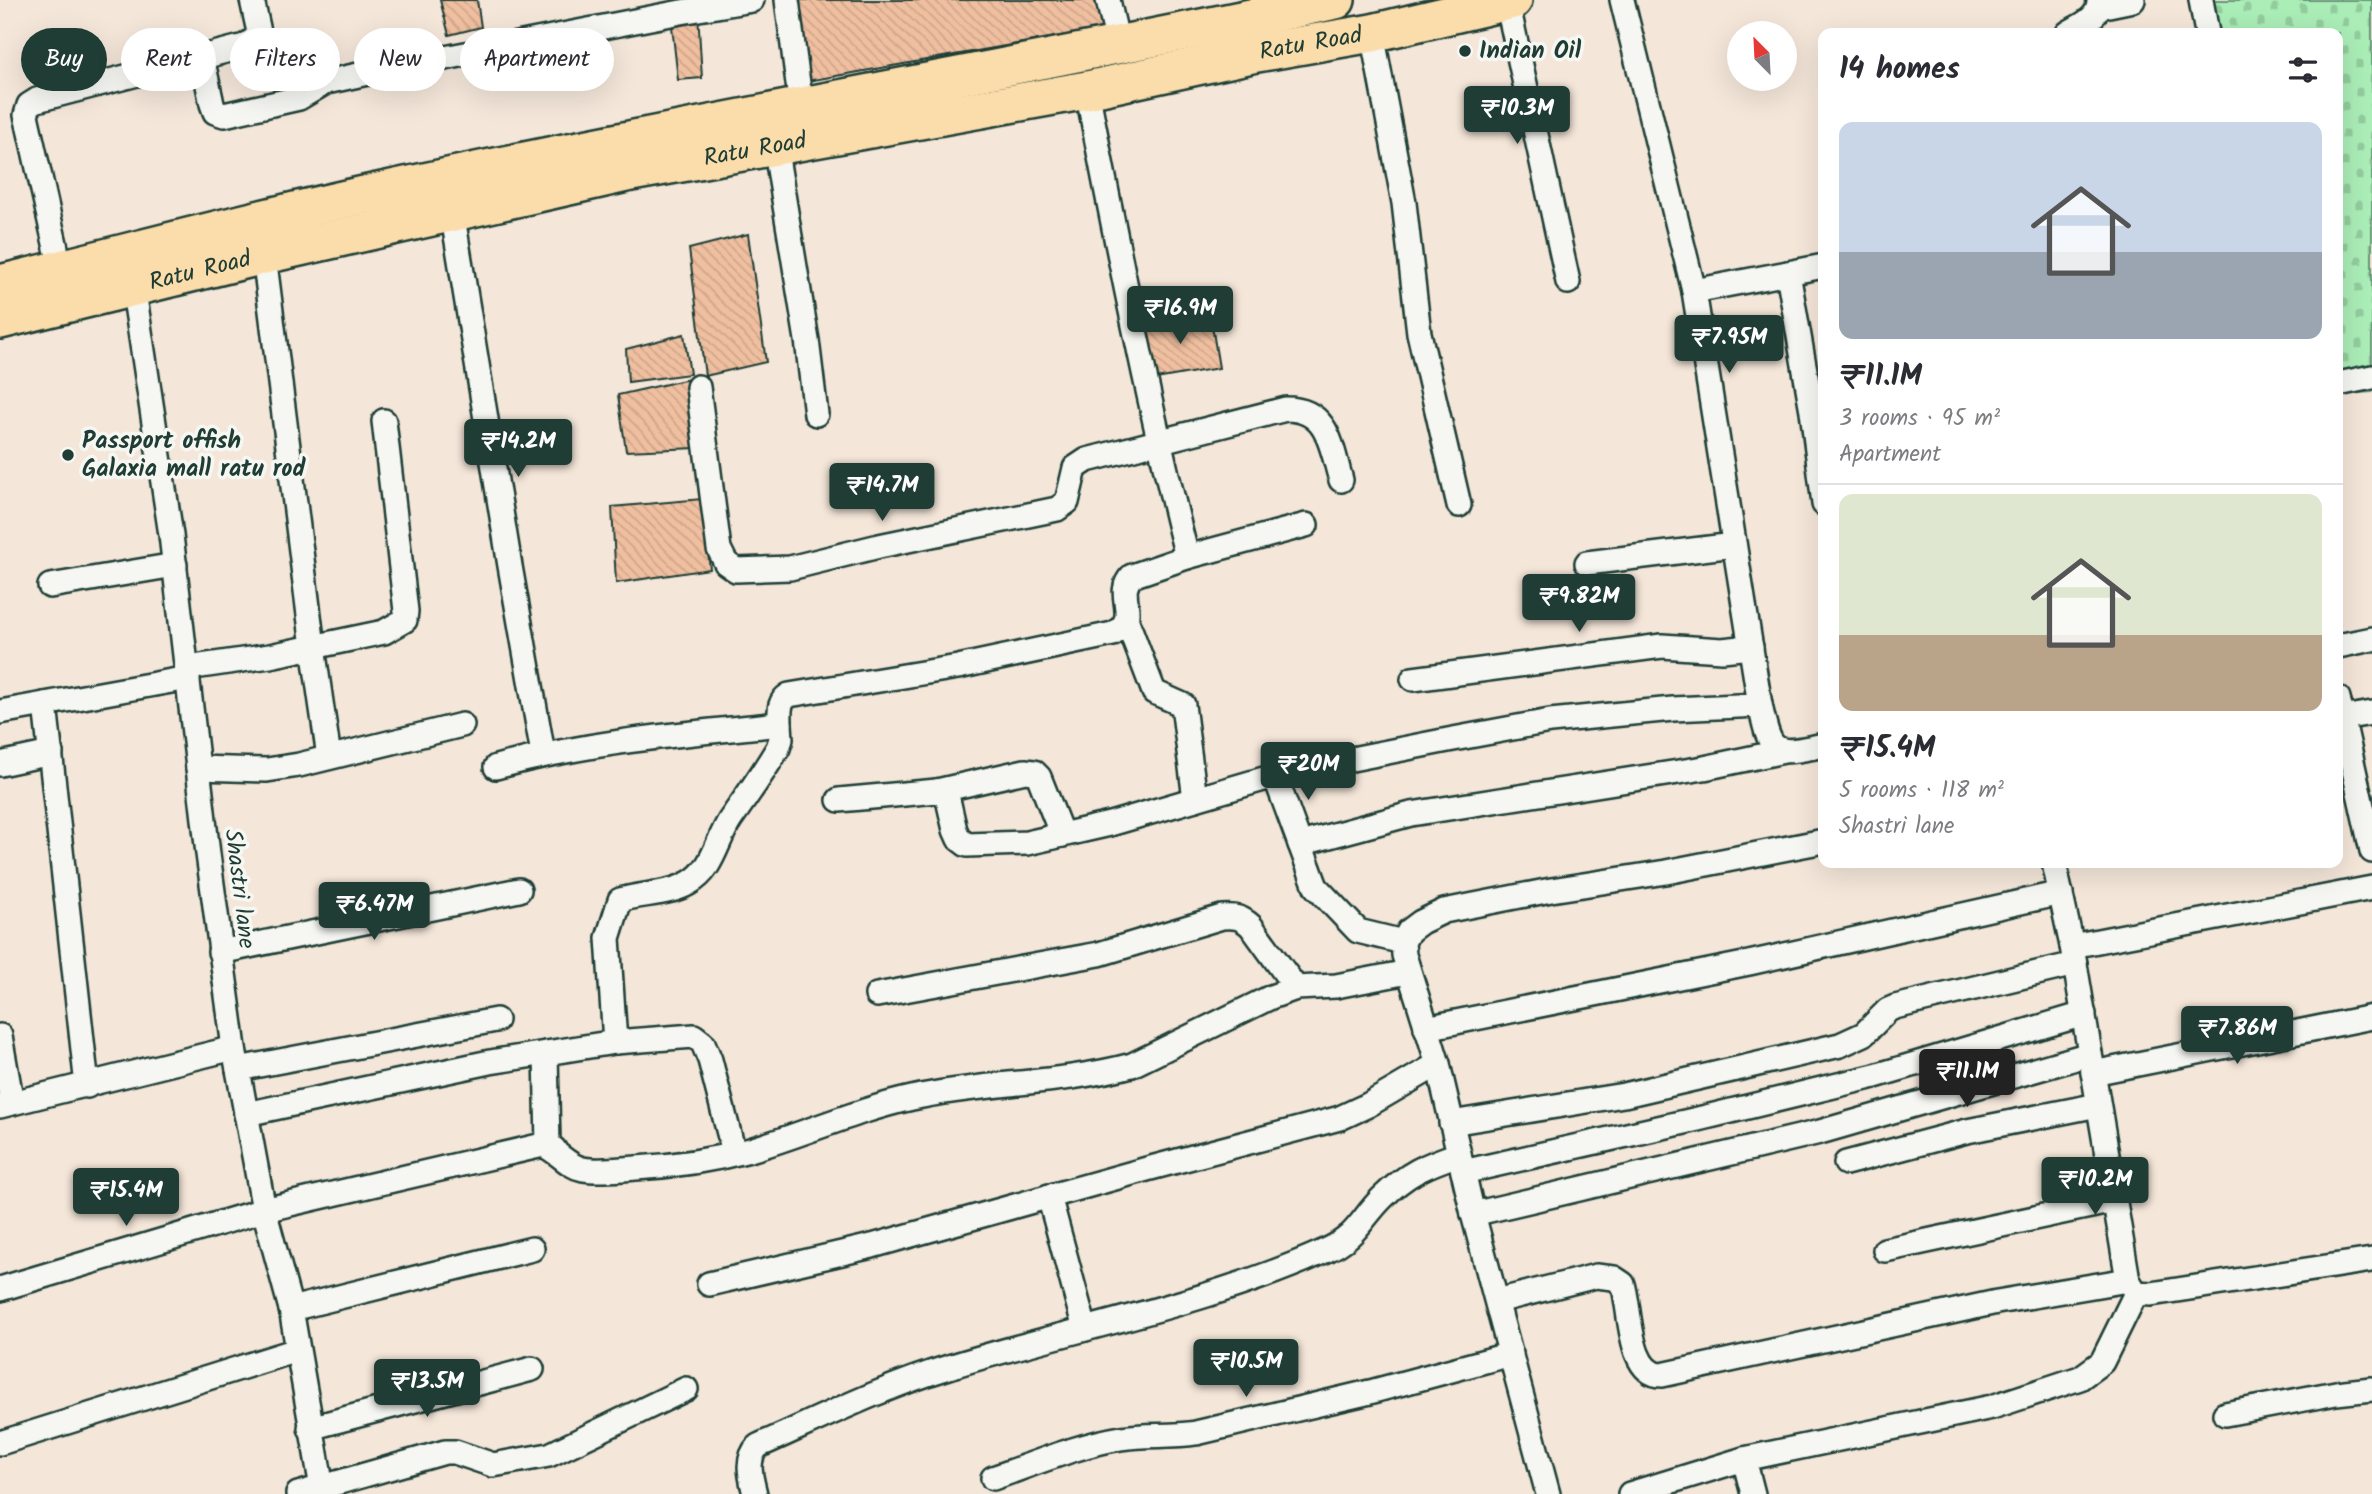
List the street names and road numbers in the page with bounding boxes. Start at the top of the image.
street label: Ratu Road [1256,15,1366,72]
street label: Ratu Road [700,121,810,178]
street label: Ratu Road [145,239,256,302]
street label: Shastri lane [212,827,266,951]

